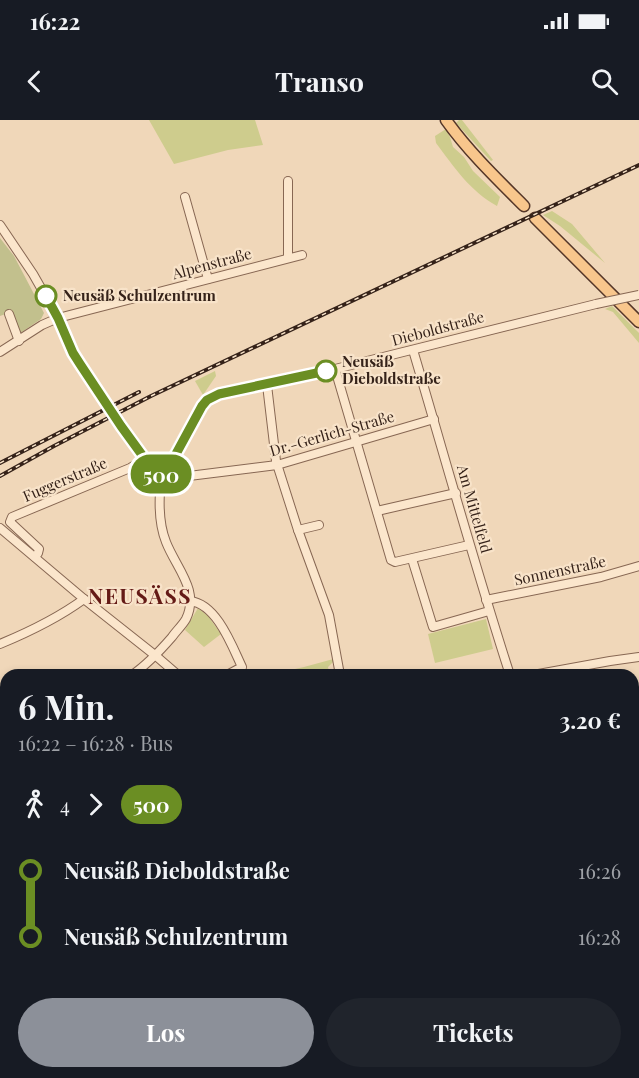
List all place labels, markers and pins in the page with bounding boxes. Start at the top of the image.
marker: Neusäß Schulzentrum [35,285,57,307]
place label: Neusäß Schulzentrum [63,285,216,305]
place label: Neusäß Dieboldstraße [342,351,441,388]
marker: Neusäß Dieboldstraße [315,360,337,382]

